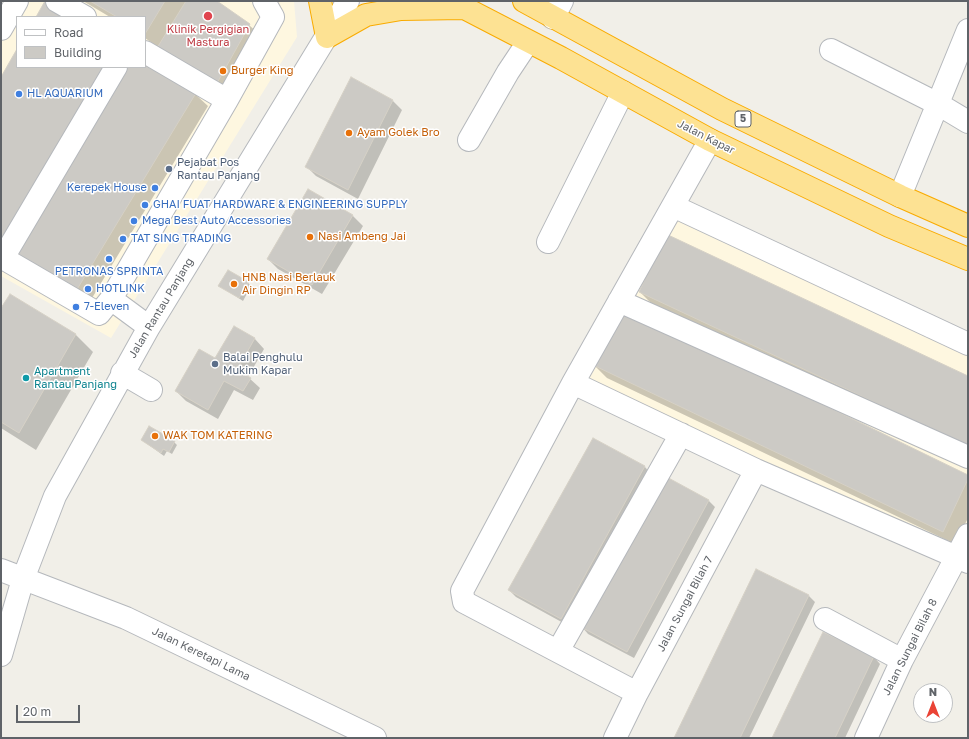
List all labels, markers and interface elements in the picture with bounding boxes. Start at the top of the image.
marker: Klinik Pergigian Mastura [202,10,214,22]
legend [16,16,146,68]
place label: Klinik Pergigian Mastura [167,23,249,49]
text: Road [54,25,83,40]
text: Building [54,45,102,60]
place label: Burger King [231,64,293,78]
marker: Burger King [218,66,228,76]
place label: HL AQUARIUM [27,87,103,101]
marker: HL AQUARIUM [14,89,24,99]
road number: 5 [735,111,751,127]
street label: Jalan Kapar [675,117,737,157]
place label: Ayam Golek Bro [357,126,439,140]
marker: Ayam Golek Bro [344,128,354,138]
place label: Pejabat Pos Rantau Panjang [177,156,260,182]
marker: Pejabat Pos Rantau Panjang [164,164,174,174]
place label: Kerepek House [67,181,147,195]
marker: Kerepek House [150,183,160,193]
place label: GHAI FUAT HARDWARE & ENGINEERING SUPPLY [153,198,407,212]
marker: GHAI FUAT HARDWARE & ENGINEERING SUPPLY [140,200,150,210]
place label: Mega Best Auto Accessories [142,214,291,228]
marker: Mega Best Auto Accessories [129,216,139,226]
place label: Nasi Ambeng Jai [318,230,406,244]
place label: TAT SING TRADING [131,232,231,246]
marker: Nasi Ambeng Jai [305,232,315,242]
marker: TAT SING TRADING [118,234,128,244]
marker: PETRONAS SPRINTA [104,254,114,264]
street label: Jalan Rantau Panjang [126,255,196,361]
place label: PETRONAS SPRINTA [55,265,163,279]
place label: HNB Nasi Berlauk Air Dingin RP [242,271,336,297]
marker: HNB Nasi Berlauk Air Dingin RP [229,279,239,289]
place label: HOTLINK [96,282,145,296]
marker: HOTLINK [83,284,93,294]
place label: 7-Eleven [84,300,129,314]
marker: 7-Eleven [71,302,81,312]
place label: Balai Penghulu Mukim Kapar [223,351,303,377]
marker: Balai Penghulu Mukim Kapar [210,359,220,369]
place label: Apartment Rantau Panjang [34,365,117,391]
marker: Apartment Rantau Panjang [21,373,31,383]
place label: WAK TOM KATERING [163,429,272,443]
marker: WAK TOM KATERING [150,431,160,441]
street label: Jalan Sungai Bilah 7 [654,554,716,654]
street label: Jalan Sungai Bilah 8 [880,596,940,698]
street label: Jalan Keretapi Lama [150,625,252,683]
north arrow [913,683,953,723]
text: N [929,685,937,698]
scale bar [18,697,82,723]
text: 20 m [23,704,51,719]

